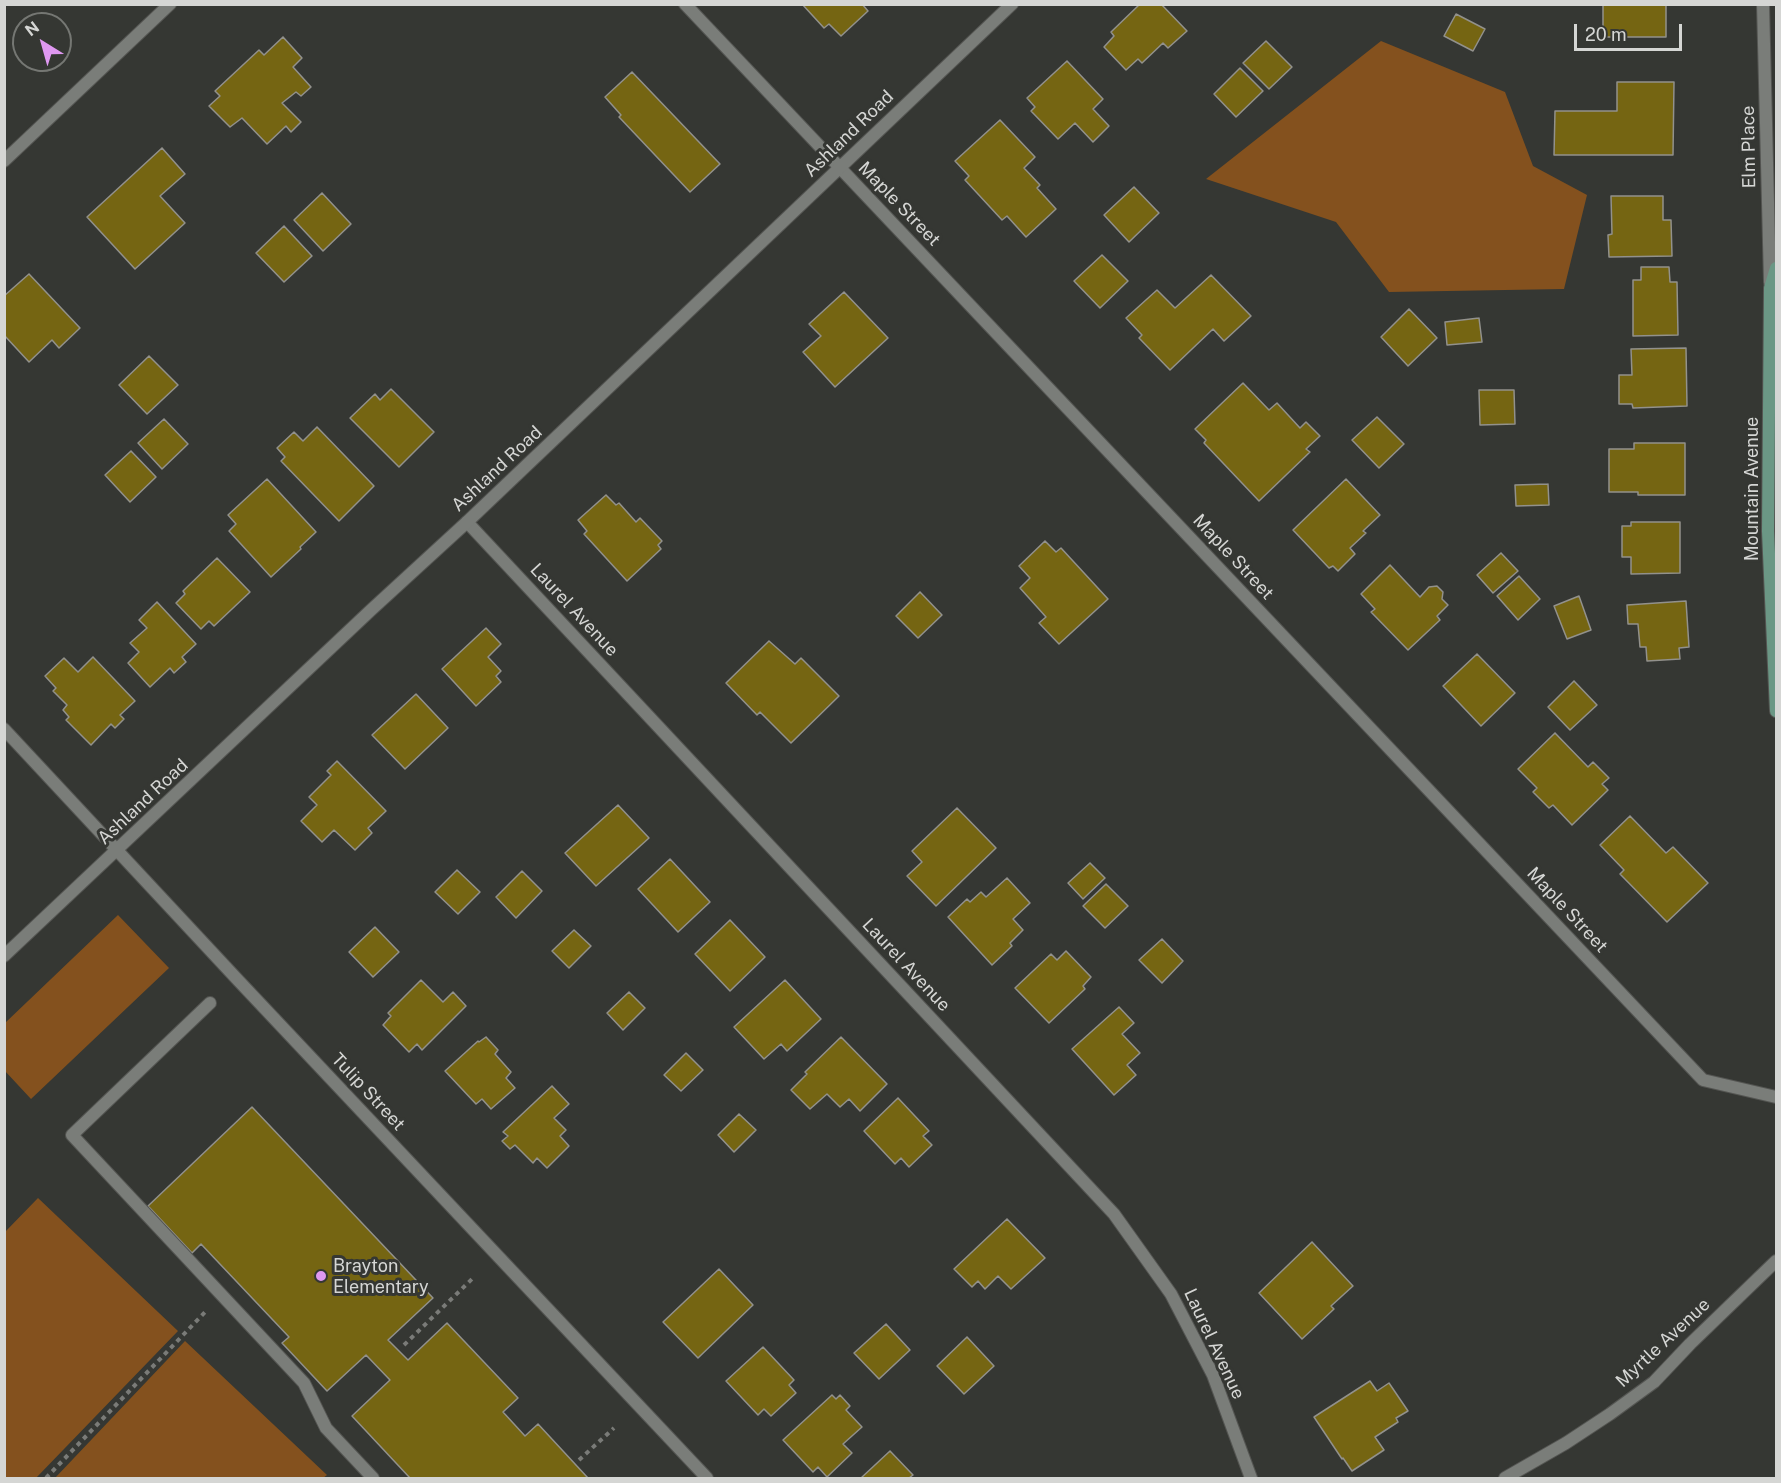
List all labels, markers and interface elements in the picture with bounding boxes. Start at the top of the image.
north arrow [12,12,72,72]
scale bar [1577,12,1685,50]
text: N [21,17,43,40]
text: 20 m [1585,24,1627,45]
street label: Ashland Road [800,86,898,182]
street label: Elm Place [1737,105,1761,189]
street label: Maple Street [853,157,945,251]
street label: Mountain Avenue [1741,417,1763,561]
street label: Ashland Road [447,422,547,516]
street label: Maple Street [1188,510,1278,604]
street label: Laurel Avenue [525,559,623,661]
street label: Ashland Road [93,755,193,849]
street label: Maple Street [1522,863,1612,957]
street label: Laurel Avenue [857,914,955,1016]
street label: Tulip Street [327,1049,409,1135]
place label: Brayton Elementary [333,1255,429,1298]
marker: Brayton Elementary [314,1269,328,1283]
street label: Laurel Avenue [1179,1285,1249,1403]
street label: Myrtle Avenue [1611,1294,1715,1392]

